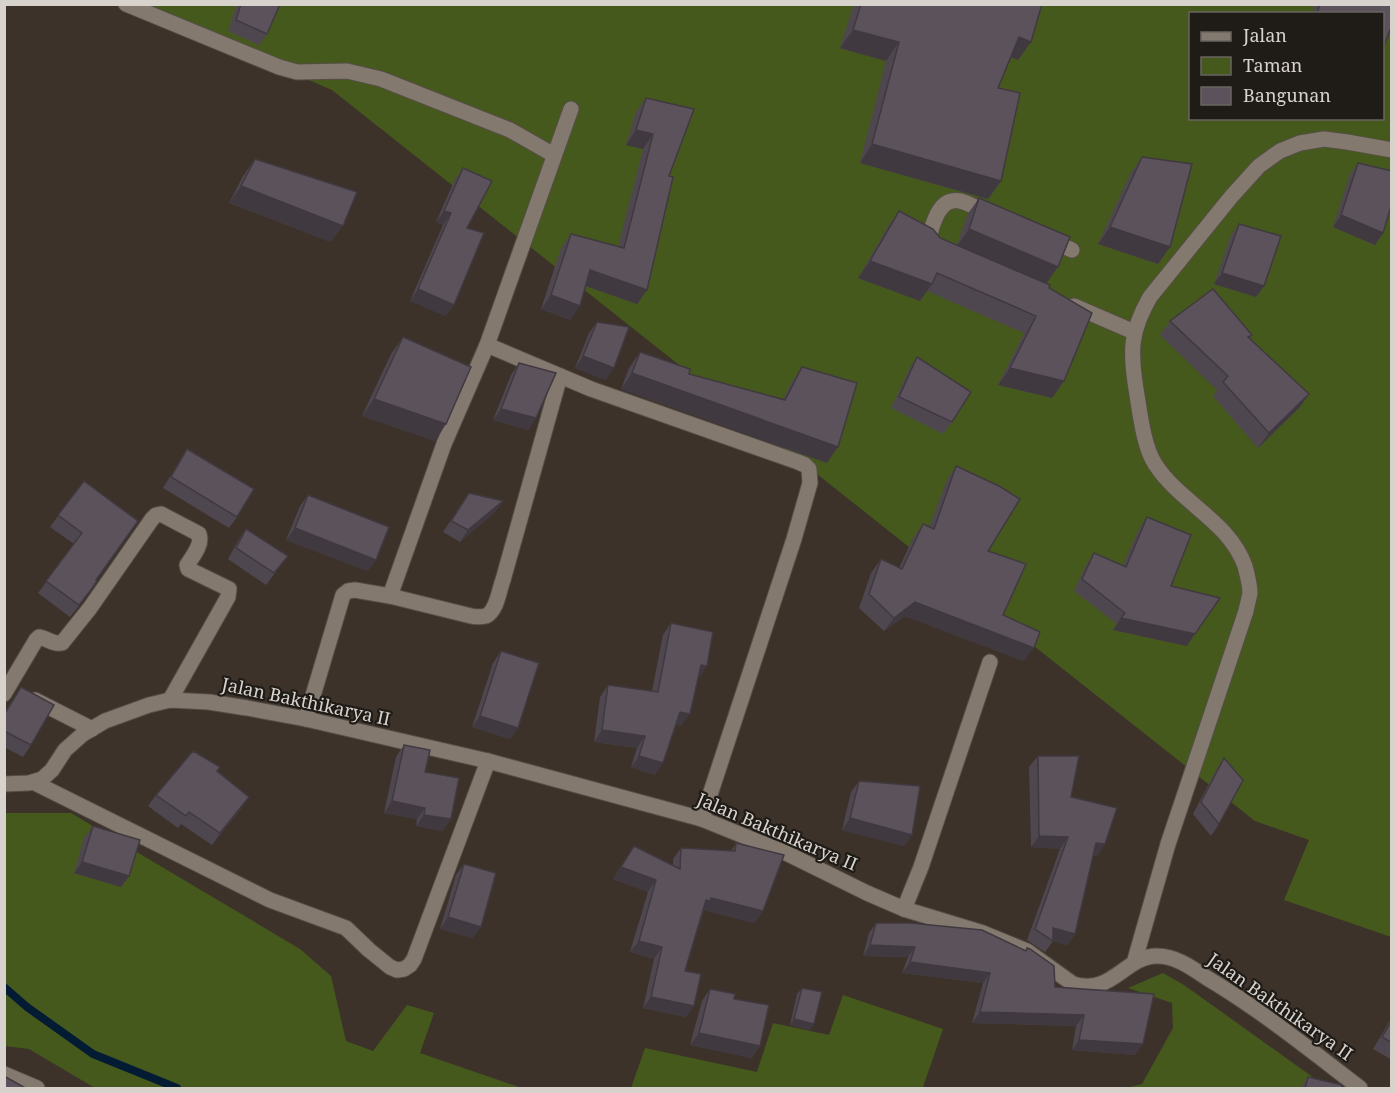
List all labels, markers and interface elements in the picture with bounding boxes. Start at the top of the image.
legend [1189,12,1384,120]
text: Jalan [1242,23,1287,47]
text: Taman [1243,53,1303,77]
text: Bangunan [1243,83,1331,107]
street label: Jalan Bakthikarya II [219,671,393,731]
street label: Jalan Bakthikarya II [693,786,861,876]
street label: Jalan Bakthikarya II [1202,946,1358,1065]

